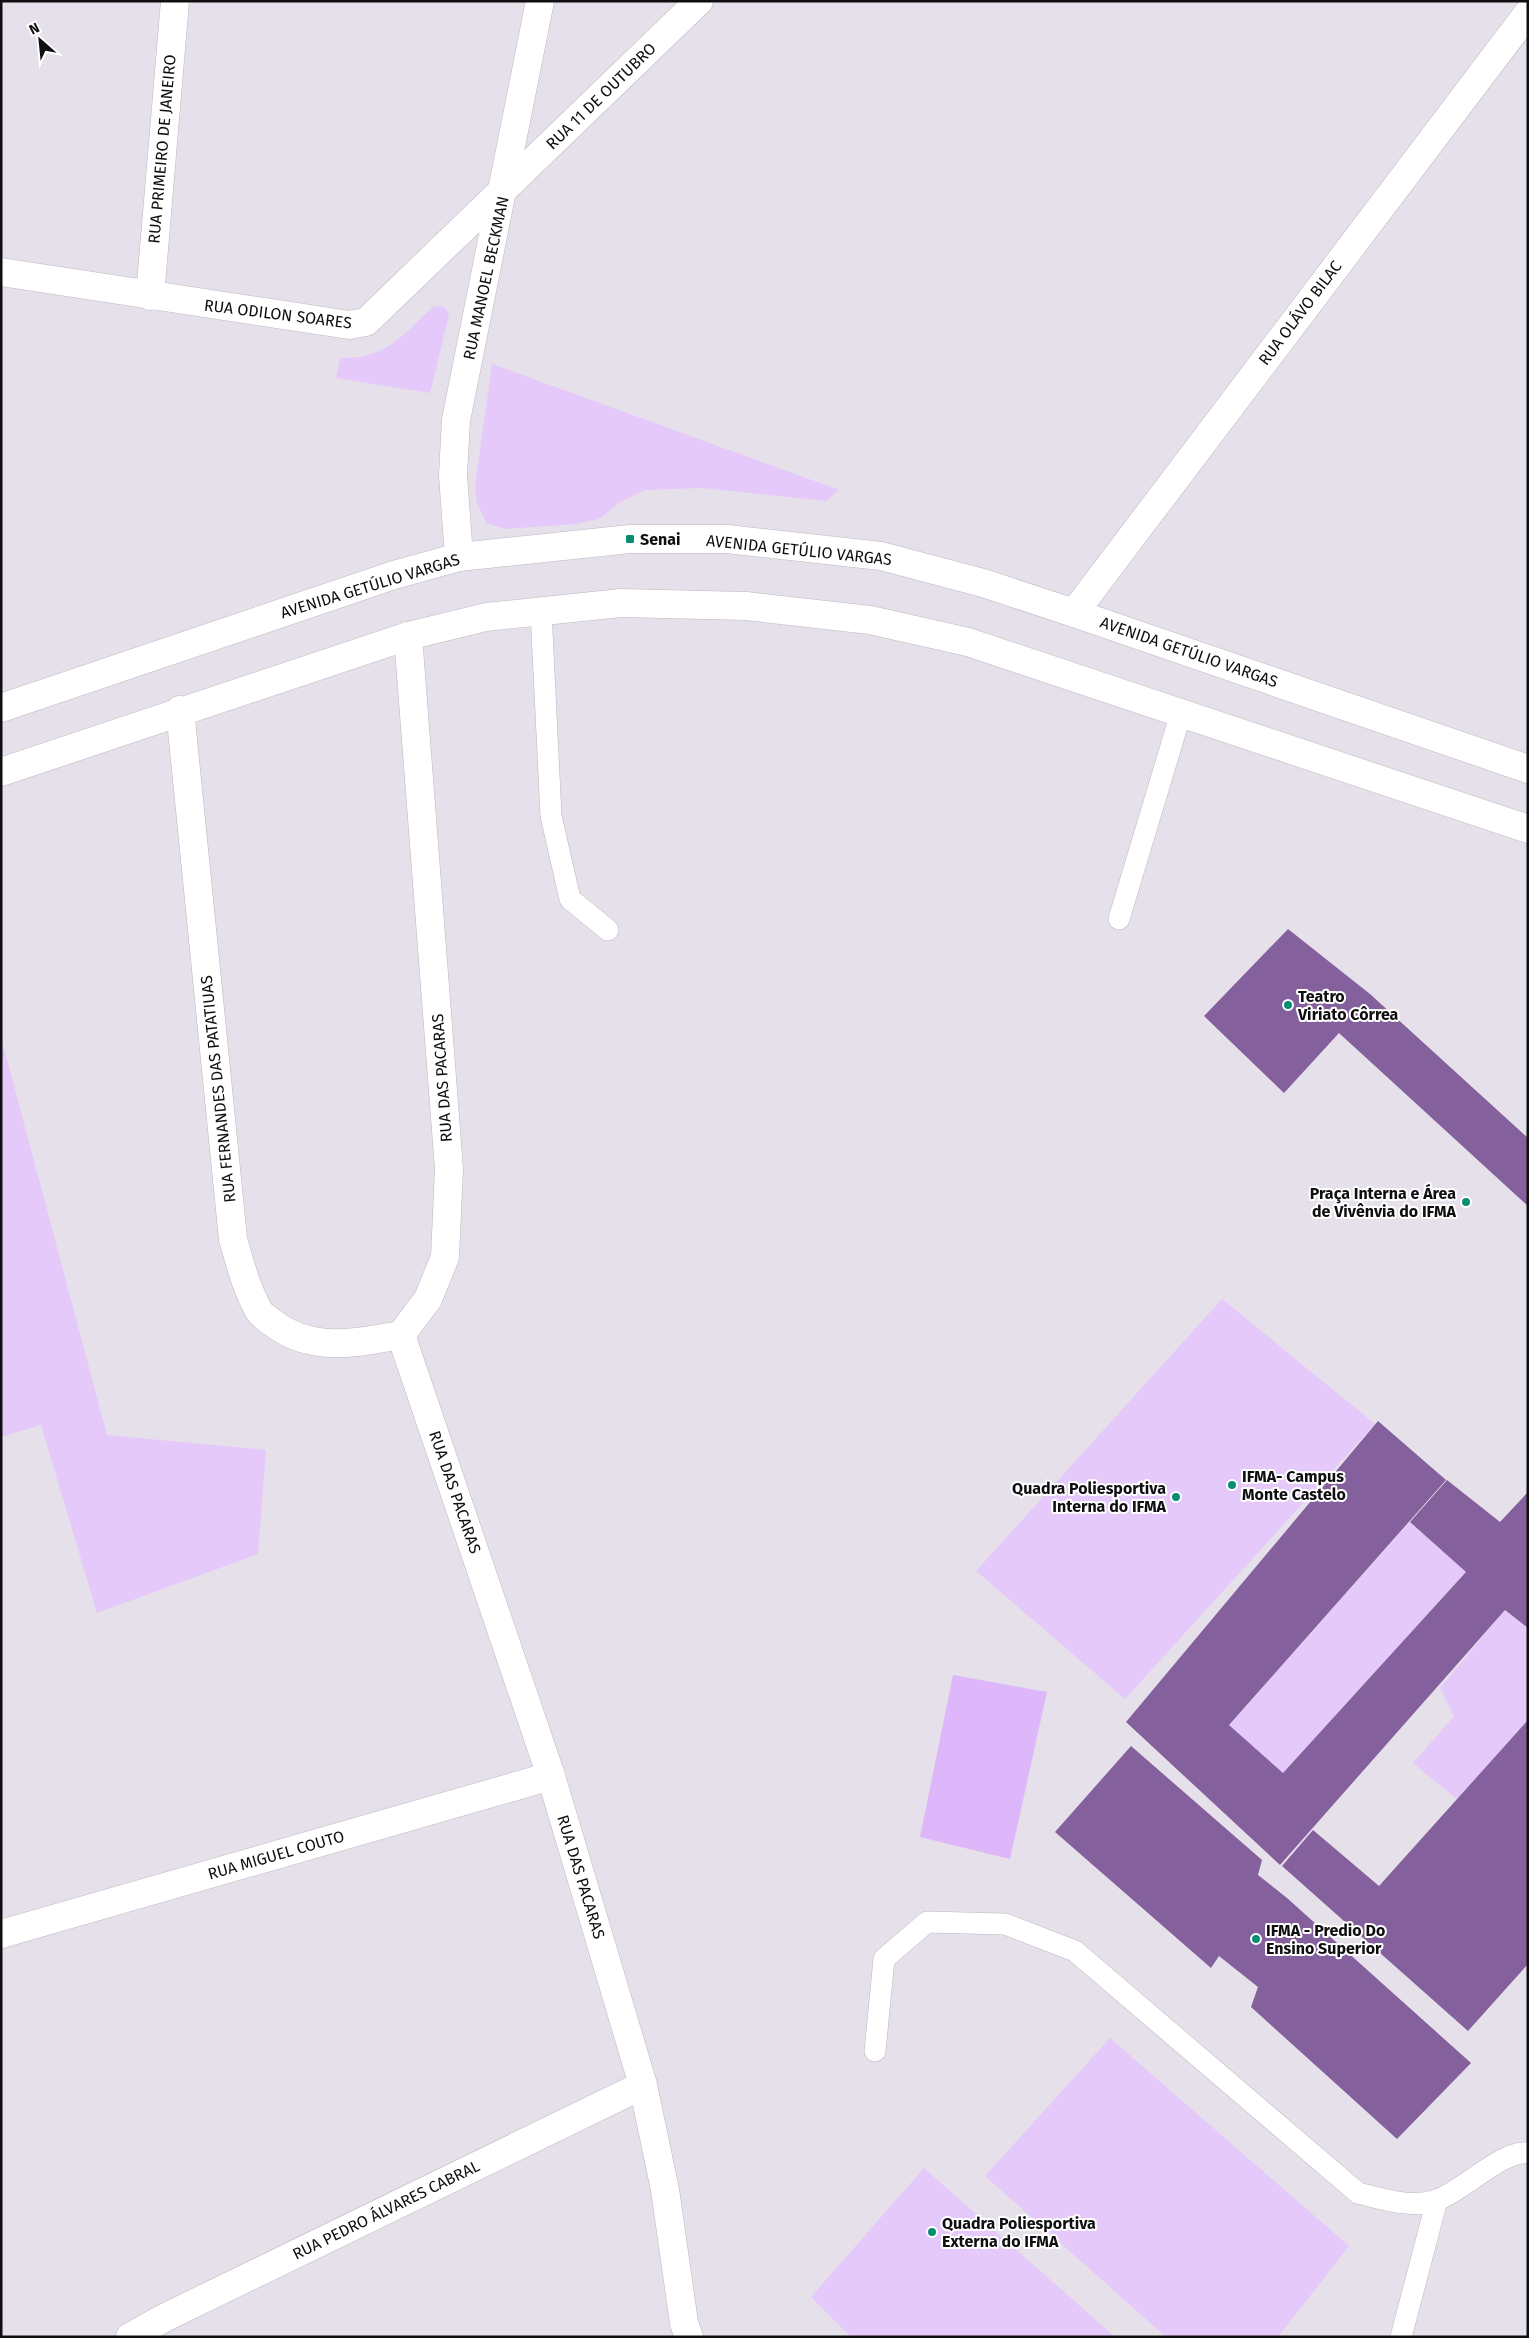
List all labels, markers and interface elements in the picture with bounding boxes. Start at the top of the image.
north arrow [15,15,65,65]
text: N [26,19,42,39]
street label: RUA 11 DE OUTUBRO [542,39,660,153]
street label: RUA PRIMEIRO DE JANEIRO [144,54,180,244]
street label: RUA MANOEL BECKMAN [459,194,513,362]
street label: RUA OLÁVO BILAC [1254,256,1345,369]
street label: RUA ODILON SOARES [203,296,353,333]
place label: Senai [640,530,681,549]
street label: AVENIDA GETÚLIO VARGAS [705,530,893,569]
marker: Senai [624,533,636,545]
street label: AVENIDA GETÚLIO VARGAS [278,549,462,622]
street label: AVENIDA GETÚLIO VARGAS [1098,612,1281,691]
street label: RUA FERNANDES DAS PATATIUAS [197,974,239,1204]
place label: Teatro Viriato Côrrea [1297,987,1399,1024]
marker: Teatro Viriato Côrrea [1282,999,1294,1011]
street label: RUA DAS PACARAS [428,1013,456,1143]
place label: Praça Interna e Área de Vivênvia do IFMA [1310,1183,1457,1221]
marker: Praça Interna e Área de Vivênvia do IFMA [1460,1196,1472,1208]
street label: RUA DAS PACARAS [425,1428,485,1556]
place label: IFMA- Campus Monte Castelo [1242,1467,1346,1504]
place label: Quadra Poliesportiva Interna do IFMA [1012,1479,1167,1516]
marker: IFMA- Campus Monte Castelo [1226,1479,1238,1491]
marker: Quadra Poliesportiva Interna do IFMA [1170,1491,1182,1503]
street label: RUA DAS PACARAS [553,1813,609,1942]
street label: RUA MIGUEL COUTO [206,1826,346,1884]
place label: IFMA - Predio Do Ensino Superior [1266,1921,1385,1958]
marker: IFMA - Predio Do Ensino Superior [1250,1933,1262,1945]
street label: RUA PEDRO ÁLVARES CABRAL [289,2155,483,2264]
place label: Quadra Poliesportiva Externa do IFMA [942,2214,1096,2251]
marker: Quadra Poliesportiva Externa do IFMA [926,2226,938,2238]

